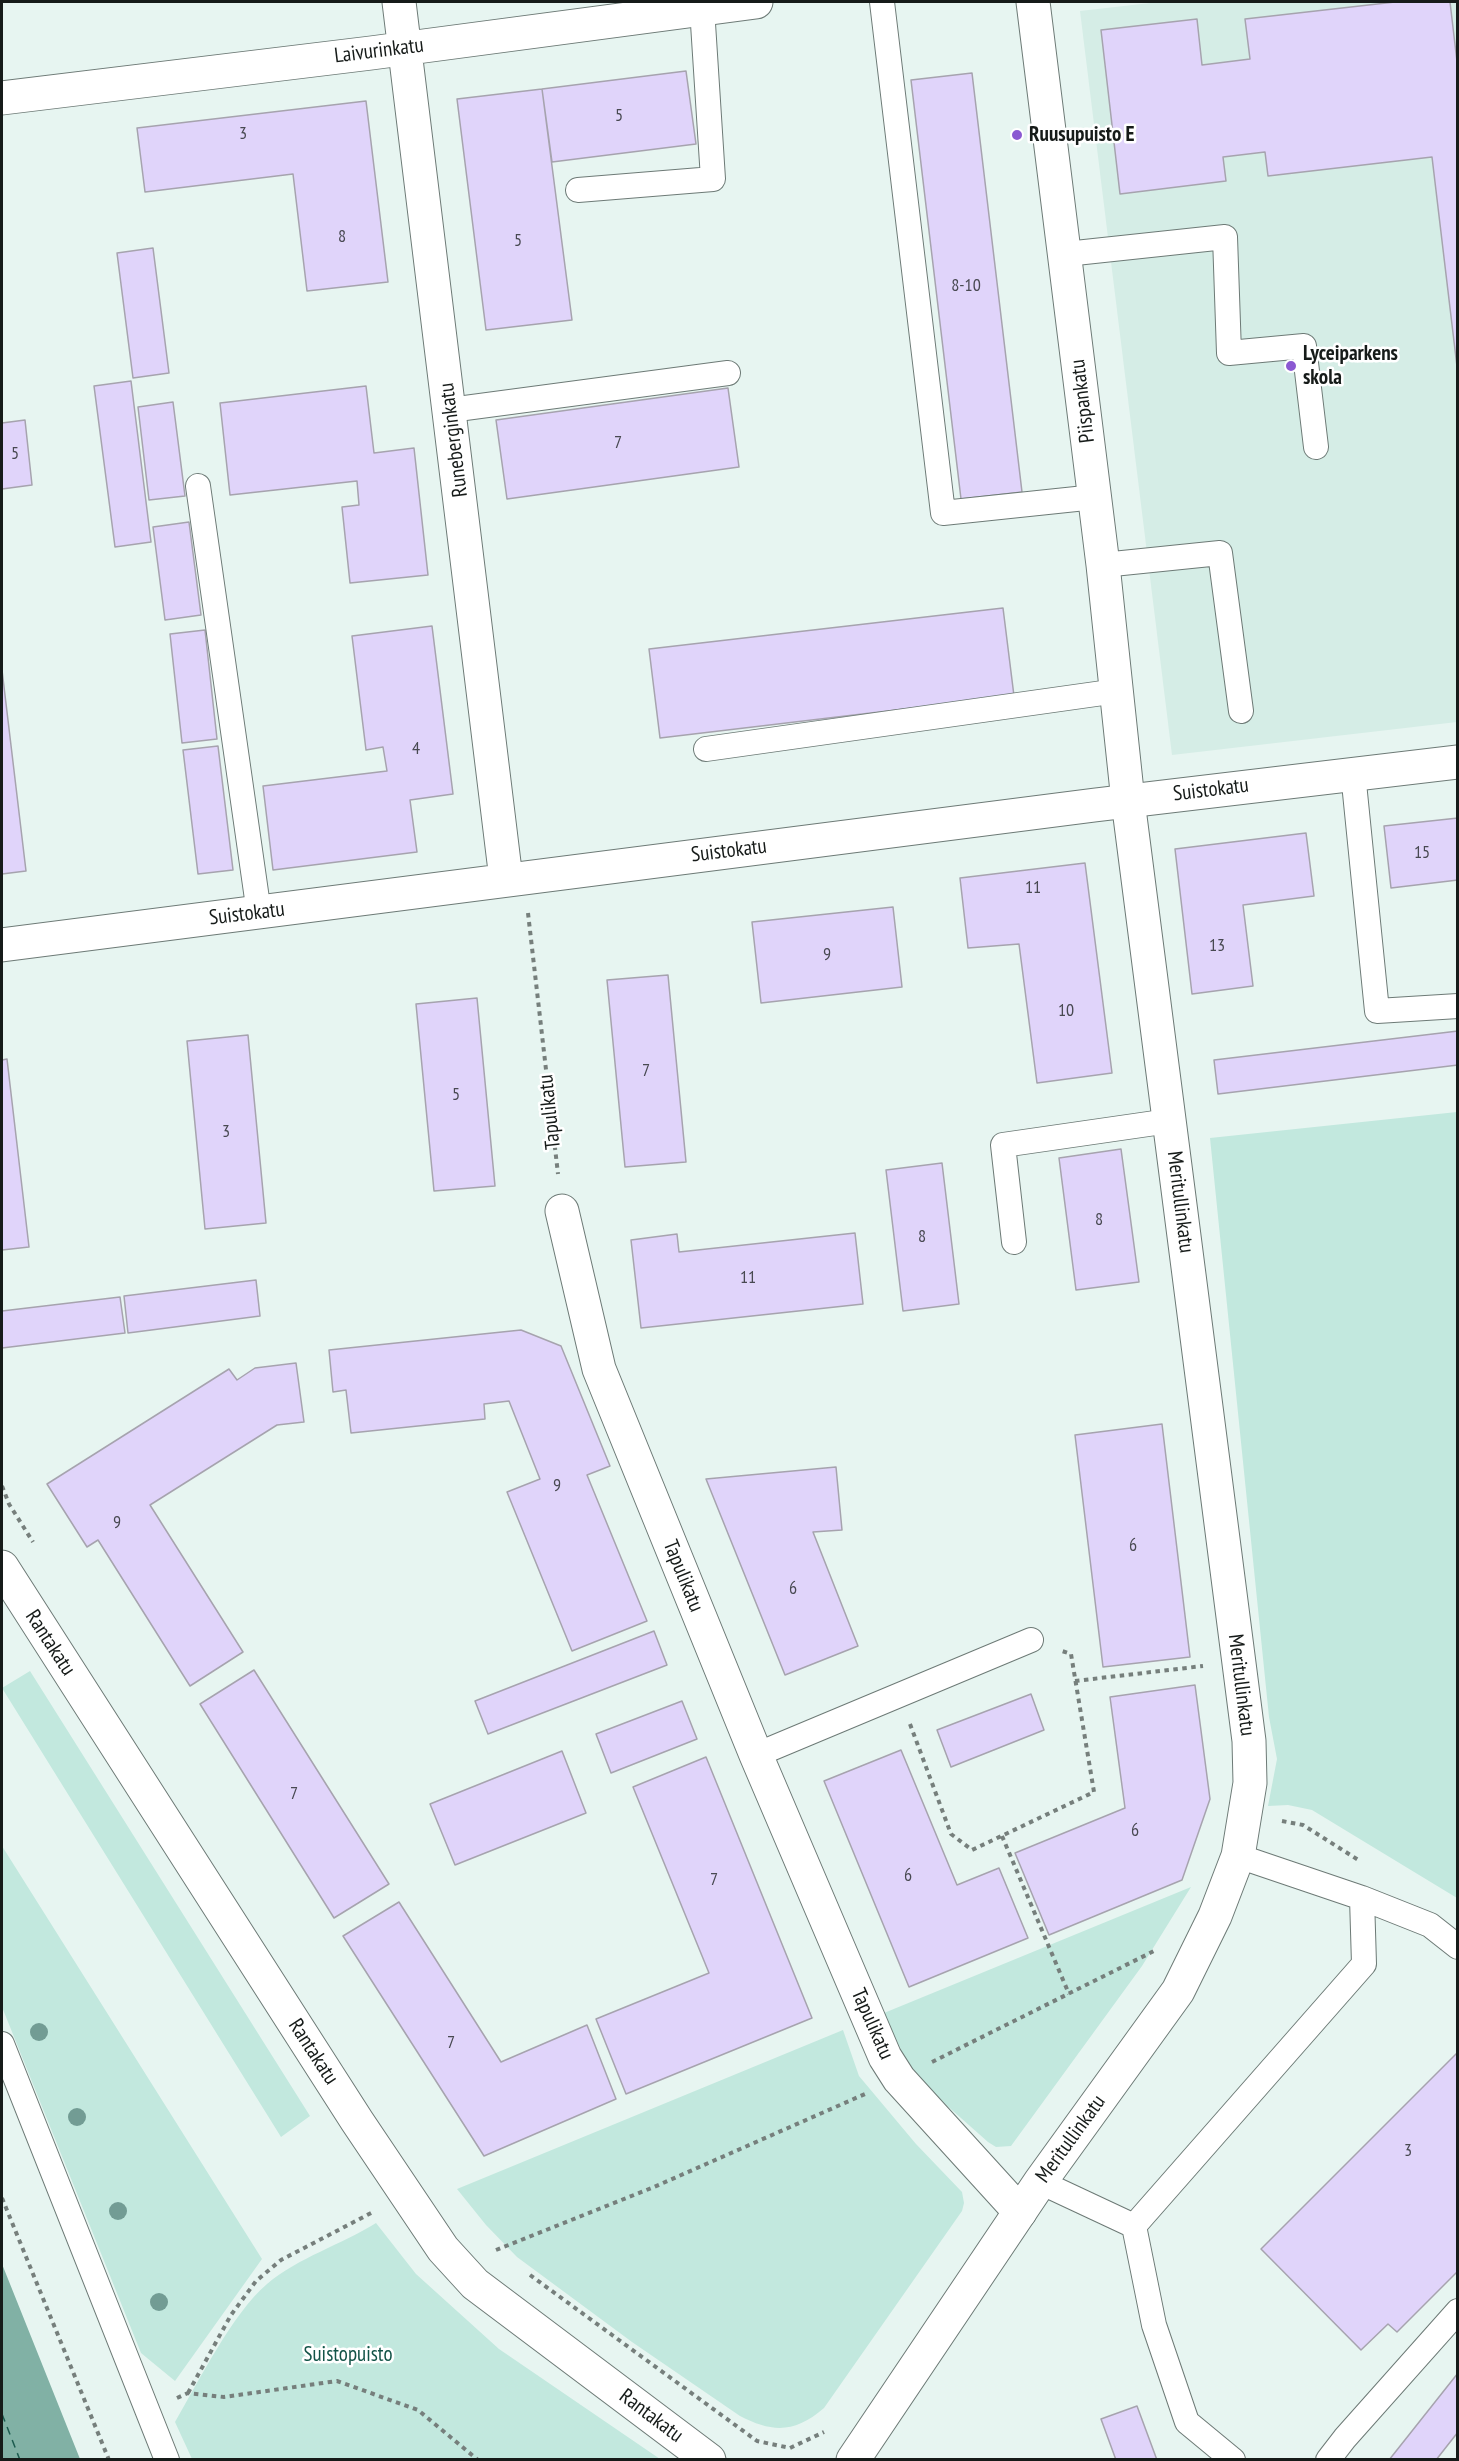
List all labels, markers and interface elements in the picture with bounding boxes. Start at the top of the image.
street label: Laivurinkatu [333,33,425,69]
house number: 5 [615,105,623,127]
place label: Ruusupuisto E [1029,122,1135,148]
house number: 3 [239,123,247,145]
marker: Ruusupuisto E [1010,128,1024,142]
house number: 8 [338,226,346,248]
house number: 5 [514,230,522,252]
house number: 8-10 [951,275,981,297]
place label: Lyceiparkens skola [1303,341,1398,391]
street label: Piispankatu [1065,358,1101,444]
marker: Lyceiparkens skola [1284,359,1298,373]
street label: Runeberginkatu [434,381,474,499]
house number: 7 [614,432,622,454]
house number: 5 [11,443,19,465]
house number: 4 [412,738,420,760]
street label: Suistokatu [1172,773,1250,807]
street label: Suistokatu [690,834,768,868]
house number: 15 [1414,842,1430,864]
house number: 11 [1025,877,1041,899]
street label: Suistokatu [208,897,286,931]
house number: 13 [1209,935,1225,957]
house number: 9 [823,944,831,966]
house number: 10 [1058,1000,1074,1022]
house number: 7 [642,1060,650,1082]
street label: Tapulikatu [534,1073,566,1151]
house number: 5 [452,1084,460,1106]
house number: 3 [222,1121,230,1143]
street label: Meritullinkatu [1161,1150,1199,1254]
house number: 8 [1095,1209,1103,1231]
house number: 8 [918,1226,926,1248]
house number: 11 [740,1267,756,1289]
house number: 9 [553,1475,561,1497]
house number: 9 [113,1512,121,1534]
house number: 6 [1129,1535,1137,1557]
street label: Tapulikatu [657,1536,709,1616]
house number: 6 [789,1578,797,1600]
street label: Rantakatu [19,1605,81,1681]
street label: Meritullinkatu [1222,1633,1260,1737]
house number: 7 [290,1783,298,1805]
house number: 6 [1131,1820,1139,1842]
house number: 6 [904,1865,912,1887]
house number: 7 [710,1869,718,1891]
street label: Tapulikatu [845,1985,899,2063]
street label: Rantakatu [282,2014,344,2090]
house number: 7 [447,2032,455,2054]
street label: Meritullinkatu [1031,2090,1111,2188]
house number: 3 [1404,2140,1412,2162]
park label: Suistopuisto [303,2342,393,2368]
street label: Rantakatu [614,2384,688,2448]

